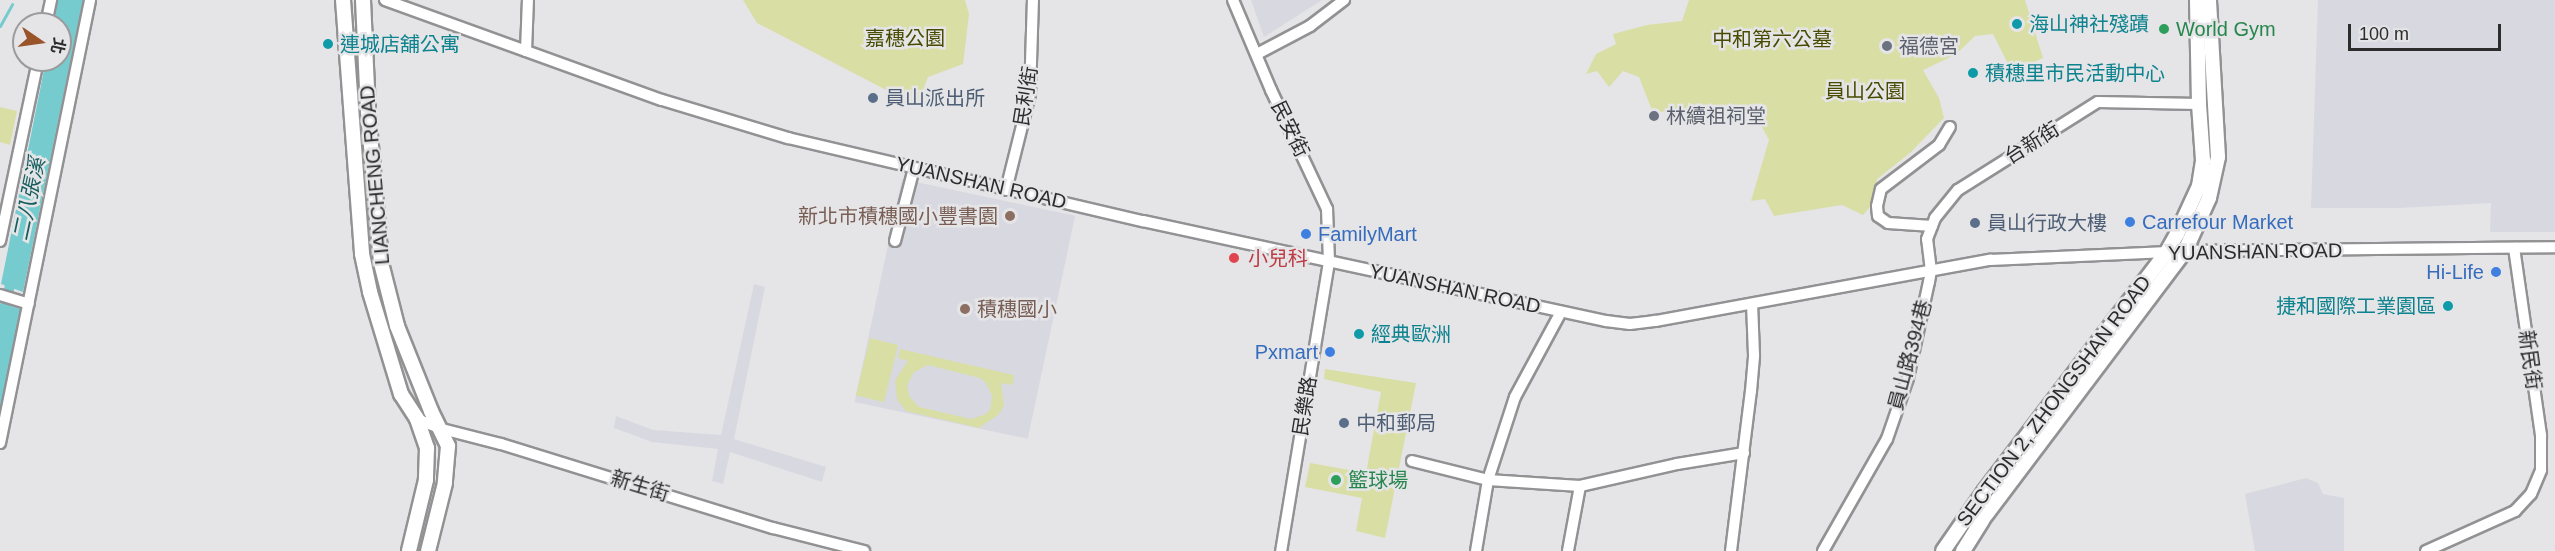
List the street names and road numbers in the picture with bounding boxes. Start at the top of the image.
street label: 民利街 [1009,64,1043,128]
street label: LIANCHENG ROAD [355,84,395,266]
street label: 民安街 [1266,97,1314,161]
street label: 台新街 [2000,117,2064,169]
street label: YUANSHAN ROAD [893,152,1069,214]
street label: YUANSHAN ROAD [2168,238,2342,266]
street label: YUANSHAN ROAD [1367,259,1543,319]
street label: SECTION 2, ZHONGSHAN ROAD [1952,271,2156,531]
street label: 員山路394巷 [1884,297,1936,413]
street label: 新民街 [2514,329,2546,391]
street label: 民樂路 [1288,374,1322,438]
street label: 新生街 [608,466,672,506]

